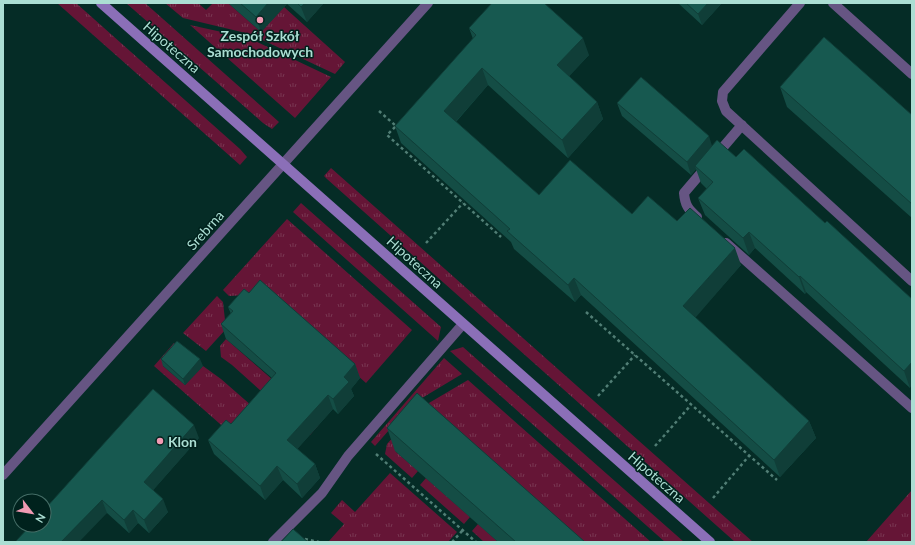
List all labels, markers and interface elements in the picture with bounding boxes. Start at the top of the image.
marker: Zespół Szkół Samochodowych [255,15,265,25]
street label: Hipoteczna [140,18,204,76]
place label: Zespół Szkół Samochodowych [207,27,313,60]
street label: Srebrna [183,207,227,253]
street label: Hipoteczna [383,232,447,292]
place label: Klon [168,433,197,450]
marker: Klon [155,436,165,446]
street label: Hipoteczna [625,448,689,506]
north arrow [12,493,52,533]
text: N [33,511,49,525]

